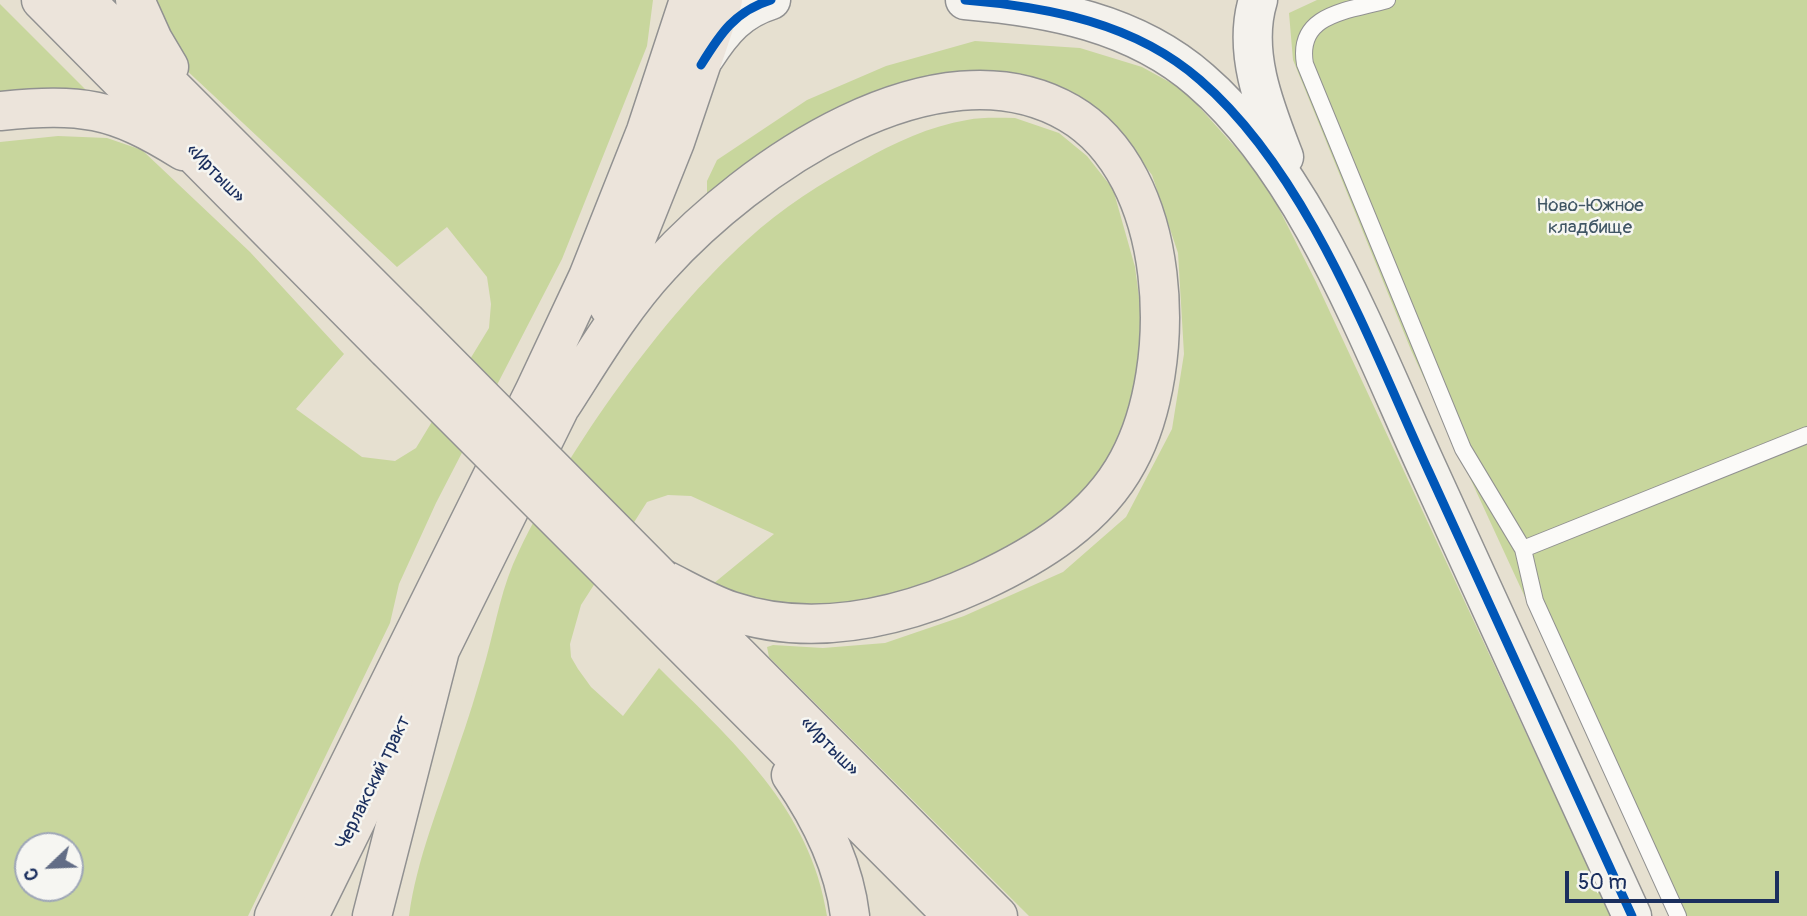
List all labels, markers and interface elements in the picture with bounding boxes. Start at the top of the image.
street label: «Иртыш» [181,140,249,208]
park label: Ново-Южное кладбище [1536,195,1644,239]
street label: Черлакский тракт [332,712,416,854]
street label: «Иртыш» [795,713,863,781]
north arrow [14,832,84,902]
scale bar [1569,856,1783,900]
text: С [18,864,45,885]
text: 50 m [1578,869,1627,896]

